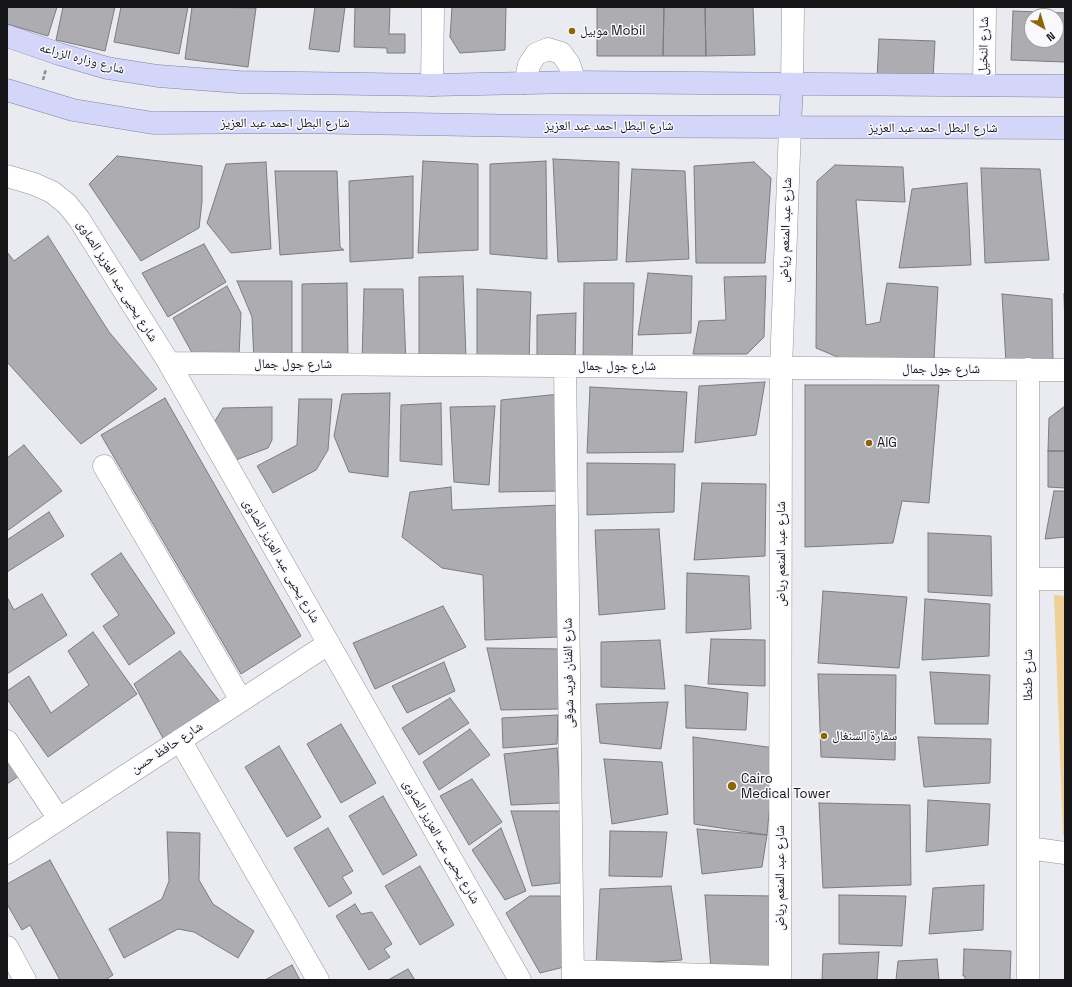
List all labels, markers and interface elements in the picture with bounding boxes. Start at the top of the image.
north arrow [1024,8,1064,48]
street label: شارع النخيل [976,17,992,75]
place label: موبيل Mobil [580,23,645,39]
marker: موبيل Mobil [567,26,577,36]
text: N [1044,29,1058,44]
street label: شارع وزاره الزراعه [38,40,126,78]
street label: شارع البطل احمد عبد العزيز [220,115,350,131]
street label: شارع البطل احمد عبد العزيز [544,118,674,134]
street label: شارع البطل احمد عبد العزيز [868,120,998,136]
street label: شارع عبد المنعم رياض [776,177,796,283]
street label: شارع يحيى عبد العزيز الصاوى [73,217,161,345]
street label: شارع جول جمال [254,356,332,372]
street label: شارع جول جمال [578,358,656,374]
street label: شارع جول جمال [902,361,980,377]
place label: AIG [877,435,897,451]
marker: AIG [864,438,874,448]
street label: شارع يحيى عبد العزيز الصاوى [239,496,323,626]
street label: شارع عبد المنعم رياض [773,501,789,607]
street label: شارع الفنان فريد شوقى [560,618,578,728]
street label: شارع طنطا [1020,649,1036,701]
street label: شارع حافظ حسن [128,719,206,777]
place label: سفارة السنغال [832,728,897,744]
marker: سفارة السنغال [819,731,829,741]
place label: Cairo Medical Tower [741,771,830,802]
street label: شارع يحيى عبد العزيز الصاوى [399,777,483,907]
marker: Cairo Medical Tower [726,780,738,792]
street label: شارع عبد المنعم رياض [772,825,788,931]

